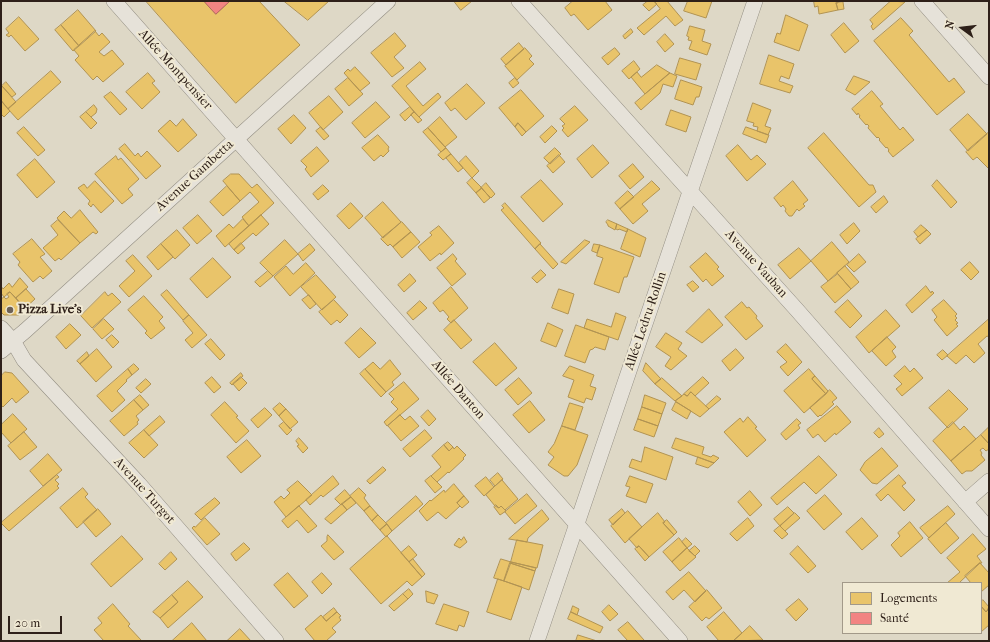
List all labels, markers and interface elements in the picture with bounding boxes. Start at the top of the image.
north arrow [942,8,982,48]
text: N [943,19,957,30]
street label: Allée Montpensier [135,26,215,114]
street label: Avenue Gambetta [153,137,237,215]
street label: Avenue Vauban [721,227,791,301]
street label: Allée Ledru-Rollin [622,270,670,372]
place label: Pizza Live's [18,302,82,318]
marker: Pizza Live's [5,305,15,315]
street label: Allée Danton [428,357,488,423]
street label: Avenue Turgot [110,455,178,527]
legend [842,582,982,634]
text: Logements [880,591,937,605]
scale bar [10,608,64,634]
text: Santé [880,611,909,625]
text: 20 m [15,616,40,630]

